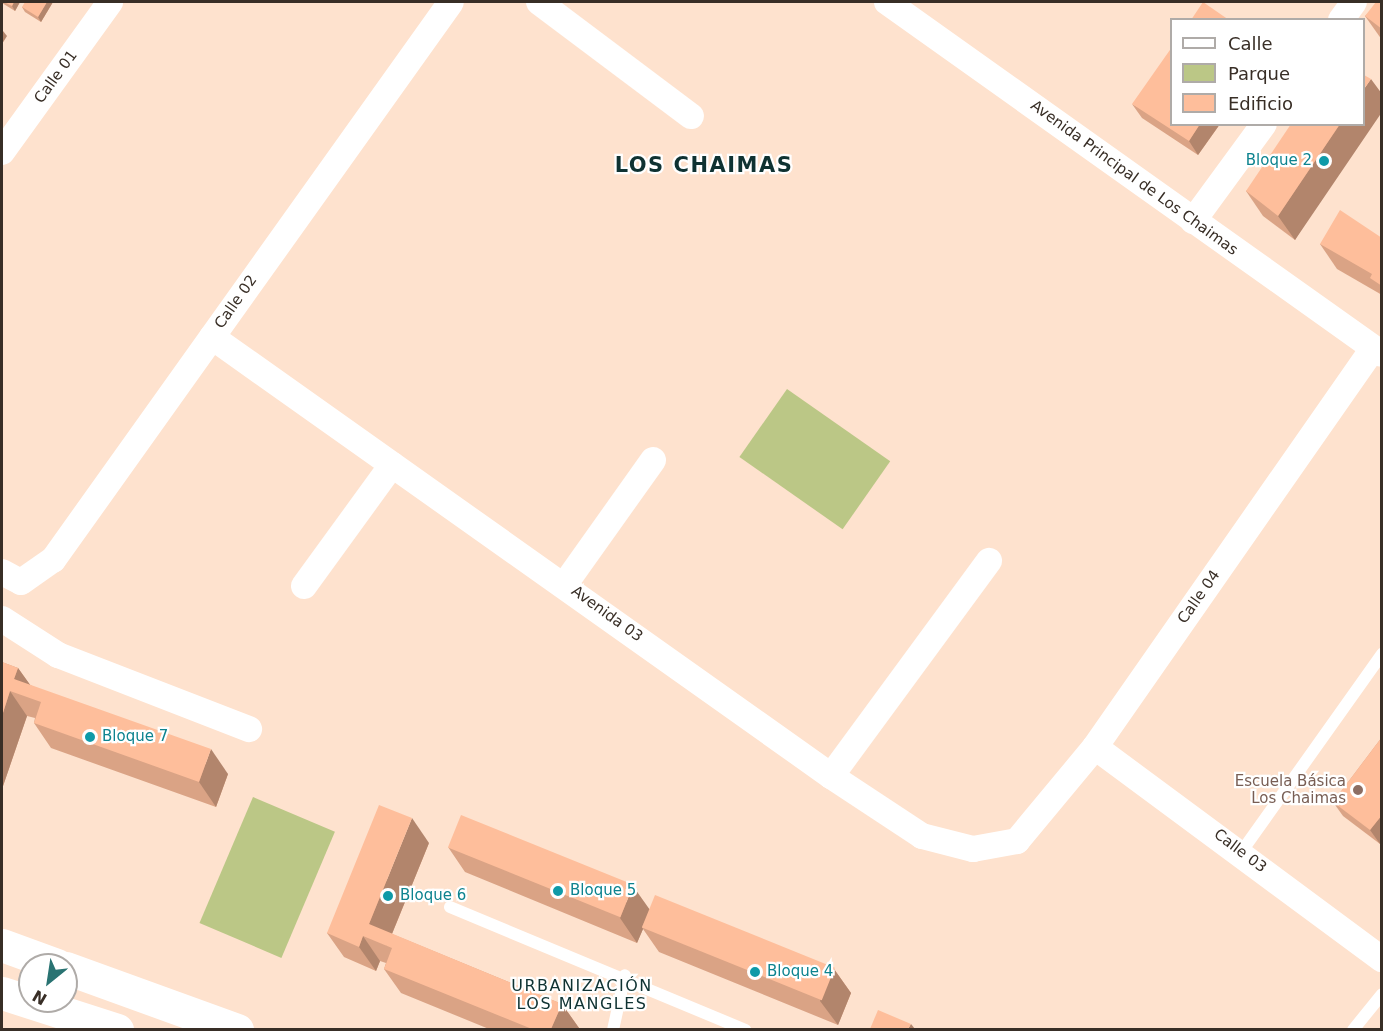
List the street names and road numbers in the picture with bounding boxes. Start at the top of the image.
street label: Calle 01 [31,47,81,107]
street label: Avenida Principal de Los Chaimas [1027,97,1241,259]
street label: Calle 02 [211,272,261,332]
street label: Calle 04 [1174,567,1224,627]
street label: Avenida 03 [568,582,646,646]
street label: Calle 03 [1210,825,1270,877]

